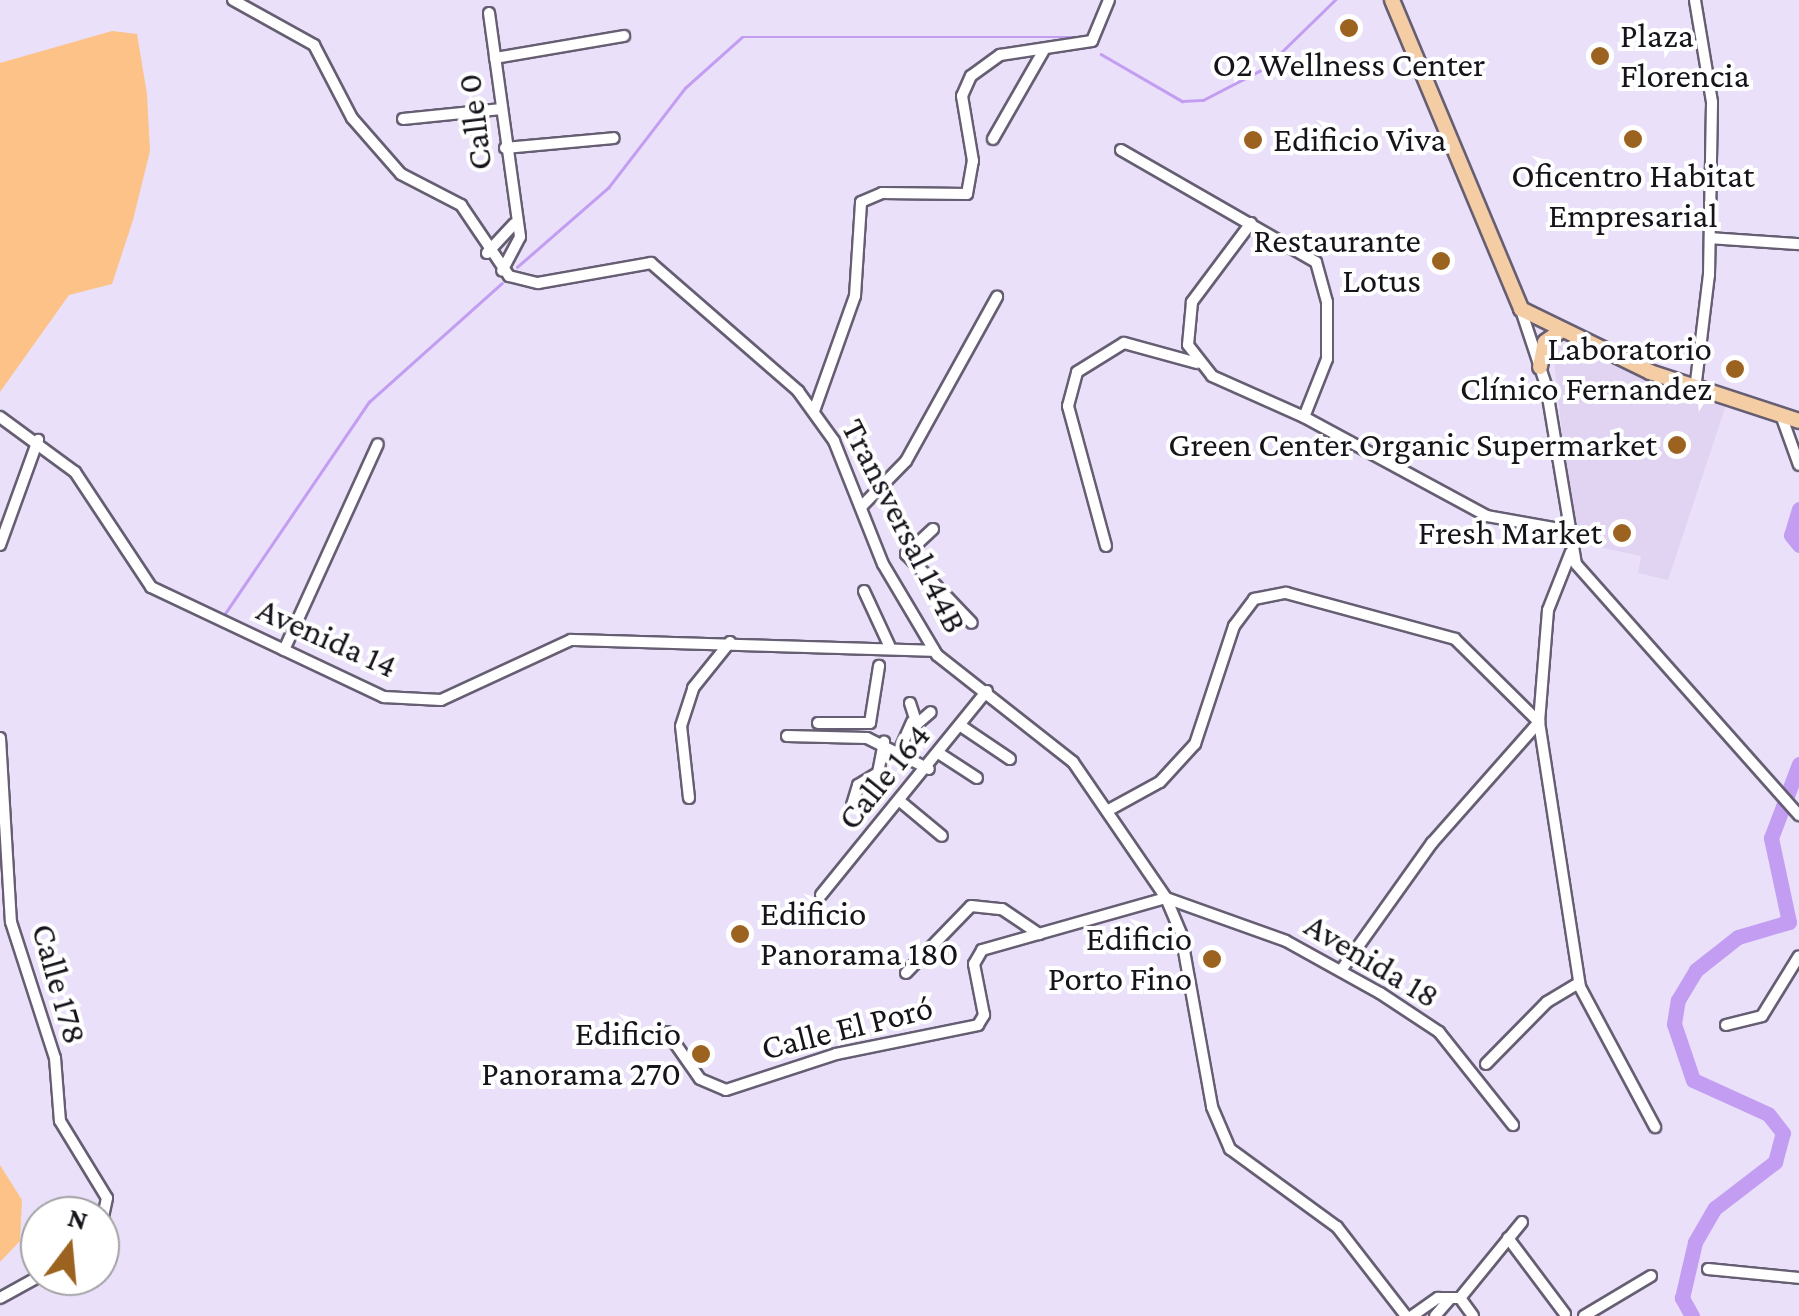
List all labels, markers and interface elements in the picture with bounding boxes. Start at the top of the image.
place label: Plaza Florencia [1620,15,1750,97]
marker: O2 Wellness Center [1338,17,1360,39]
place label: O2 Wellness Center [1213,44,1485,86]
marker: Plaza Florencia [1589,45,1611,67]
street label: Calle 0 [448,71,502,173]
place label: Edificio Viva [1273,119,1447,161]
marker: Oficentro Habitat Empresarial [1622,128,1644,150]
marker: Edificio Viva [1242,129,1264,151]
place label: Oficentro Habitat Empresarial [1511,155,1755,237]
place label: Restaurante Lotus [1253,220,1421,302]
marker: Restaurante Lotus [1430,250,1452,272]
place label: Laboratorio Clínico Fernandez [1460,328,1712,410]
marker: Laboratorio Clínico Fernandez [1722,356,1748,382]
street label: Transversal 144B [832,412,976,640]
place label: Green Center Organic Supermarket [1168,424,1657,466]
marker: Green Center Organic Supermarket [1666,434,1688,456]
place label: Fresh Market [1418,512,1602,554]
marker: Fresh Market [1611,522,1633,544]
street label: Avenida 14 [250,589,404,687]
street label: Calle 164 [829,715,939,839]
place label: Edificio Panorama 180 [760,893,959,975]
street label: Avenida 18 [1297,904,1447,1018]
place label: Edificio Porto Fino [1048,918,1192,1000]
street label: Calle 178 [22,919,96,1049]
marker: Edificio Panorama 180 [729,923,751,945]
marker: Edificio Porto Fino [1201,948,1223,970]
street label: Calle El Poró [757,986,937,1070]
place label: Edificio Panorama 270 [481,1013,681,1095]
marker: Edificio Panorama 270 [690,1043,712,1065]
north arrow [20,1196,120,1296]
text: N [64,1201,91,1236]

